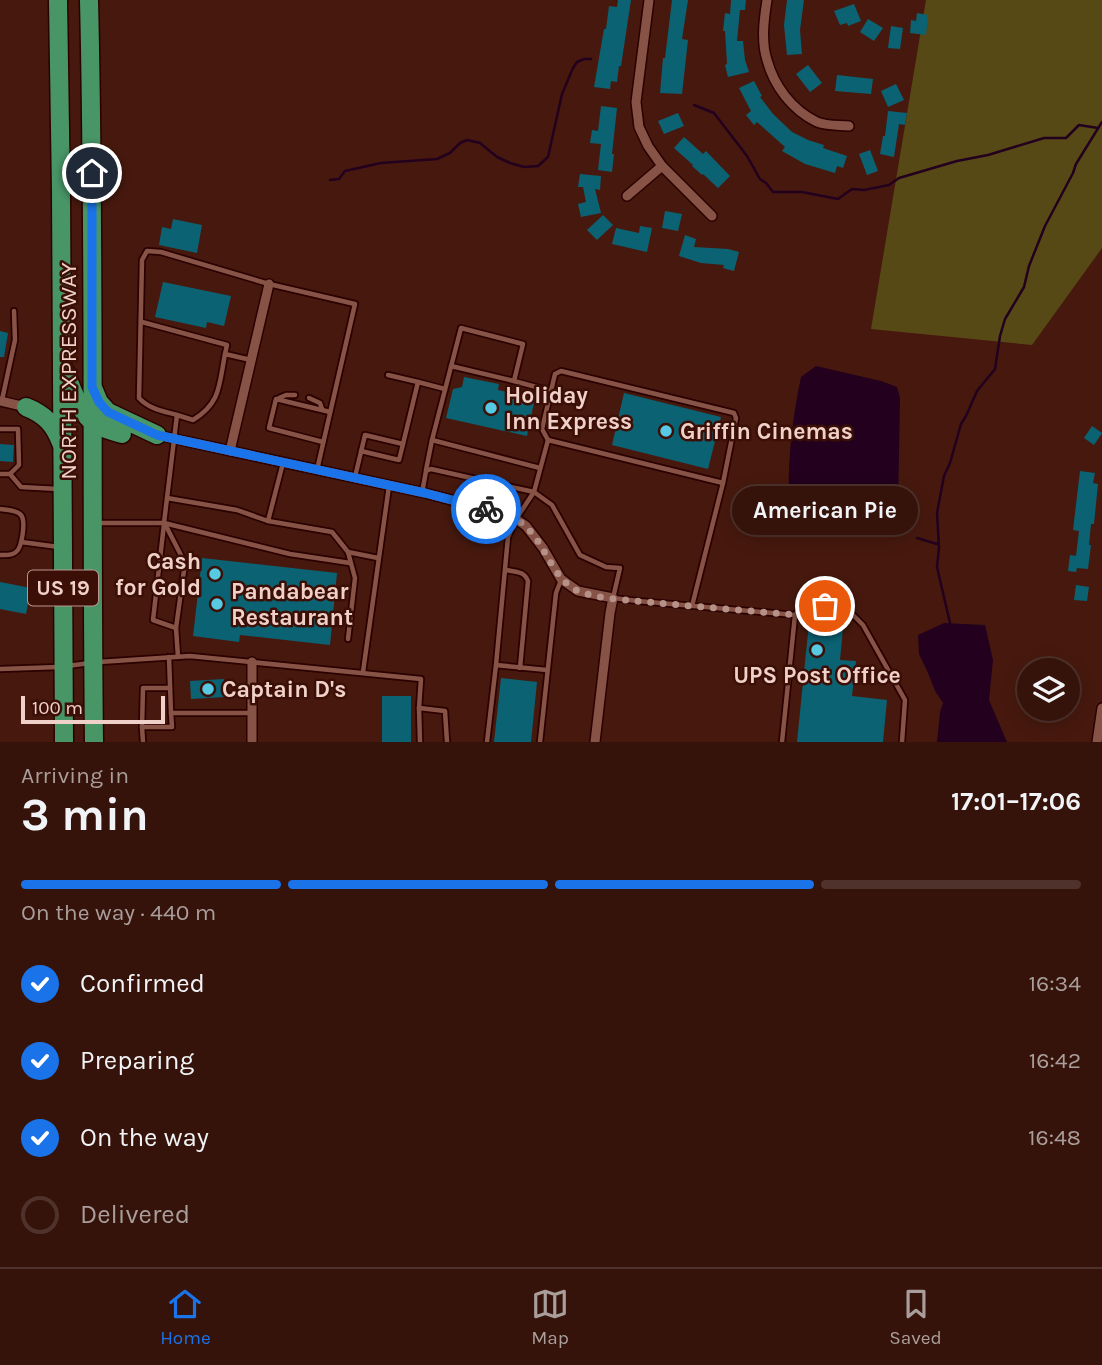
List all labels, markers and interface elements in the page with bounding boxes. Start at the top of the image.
pin [62,143,122,203]
icon: home [73,154,111,192]
street label: NORTH EXPRESSWAY [55,262,82,480]
place label: Holiday Inn Express [505,382,632,435]
marker: Holiday Inn Express [483,400,499,416]
place label: Griffin Cinemas [680,418,853,445]
marker: Griffin Cinemas [658,423,674,439]
courier [451,474,521,544]
callout: American Pie [732,487,918,536]
icon: bike [467,490,505,528]
text: American Pie [753,497,897,524]
place label: Cash for Gold [115,548,201,601]
marker: Cash for Gold [207,566,223,582]
road number: US 19 [28,570,98,606]
pin [795,576,855,636]
place label: Pandabear Restaurant [231,578,353,631]
icon: bag [806,587,844,625]
marker: Pandabear Restaurant [209,596,225,612]
marker: UPS Post Office [809,642,825,658]
map controls [1017,658,1080,721]
button: layers [1017,658,1080,721]
place label: UPS Post Office [733,662,901,689]
place label: Captain D's [222,676,346,703]
marker: Captain D's [200,681,216,697]
scale bar [21,693,164,725]
text: 100 m [32,697,83,719]
text: Arriving in [21,762,129,789]
text: 17:01–17:06 [951,786,1081,817]
text: 3 min [21,788,149,842]
text: On the way · 440 m [21,899,216,926]
icon: check [21,965,59,1003]
text: Confirmed [80,968,205,999]
text: 16:34 [1029,970,1081,997]
icon: check [21,1042,59,1080]
text: Preparing [80,1045,194,1076]
text: 16:42 [1029,1047,1081,1074]
icon: check [21,1119,59,1157]
text: On the way [80,1122,209,1153]
text: 16:48 [1028,1124,1081,1151]
text: Delivered [80,1199,190,1230]
tab: Home [160,1285,211,1349]
tab: Map [531,1285,569,1349]
tab: Saved [889,1285,942,1349]

